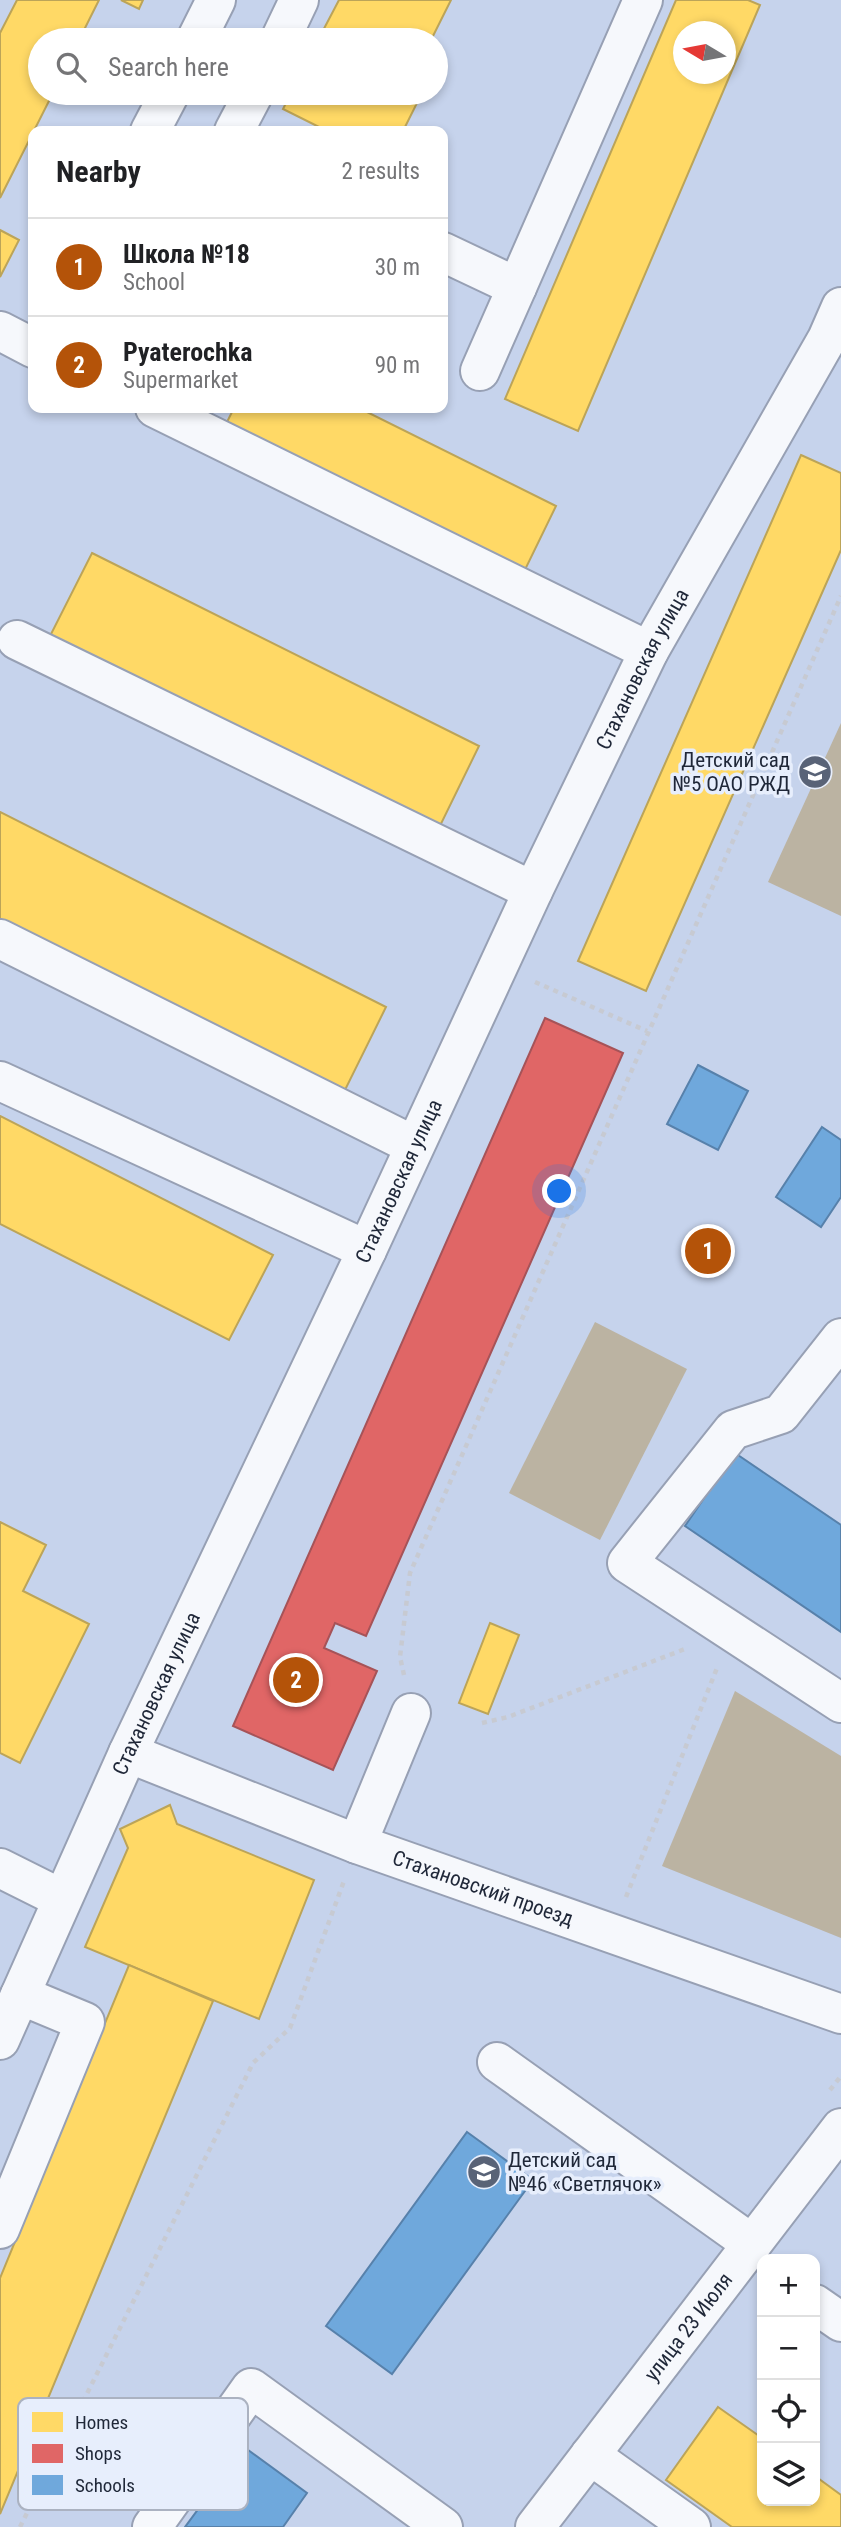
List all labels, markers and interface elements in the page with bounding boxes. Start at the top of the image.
north arrow [673,21,736,84]
search box [28,28,448,105]
icon: search [52,48,90,86]
text: Search here [108,52,229,82]
text: Nearby [56,154,141,189]
text: 2 results [342,158,420,185]
text: Школа №18 [123,239,250,269]
text: 1 [73,254,85,281]
text: 30 m [375,254,420,281]
text: School [123,269,185,296]
text: Pyaterochka [123,337,253,367]
text: 2 [73,352,85,379]
text: 90 m [375,352,420,379]
text: Supermarket [123,367,238,394]
street label: Стахановская улица [591,585,694,753]
place label: Детский сад №5 ОАО РЖД [672,748,790,796]
school or university icon: Детский сад №5 ОАО РЖД [796,753,834,791]
street label: Стахановская улица [351,1096,447,1267]
your location [542,1174,576,1208]
pin: 1 [685,1225,731,1277]
street label: Стахановская улица [108,1608,205,1779]
pin: 2 [273,1654,319,1706]
street label: Стахановский проезд [389,1845,577,1931]
place label: Детский сад №46 «Светлячок» [508,2148,662,2196]
school or university icon: Детский сад №46 «Светлячок» [465,2153,503,2191]
map controls [757,2254,820,2506]
button: + [757,2254,820,2317]
street label: улица 23 Июля [639,2268,737,2386]
button: − [757,2317,820,2380]
button: locate [757,2380,820,2443]
legend [18,2398,248,2510]
text: Homes [75,2411,128,2434]
text: Shops [75,2442,122,2465]
button: layers [757,2443,820,2506]
text: Schools [75,2474,135,2497]

